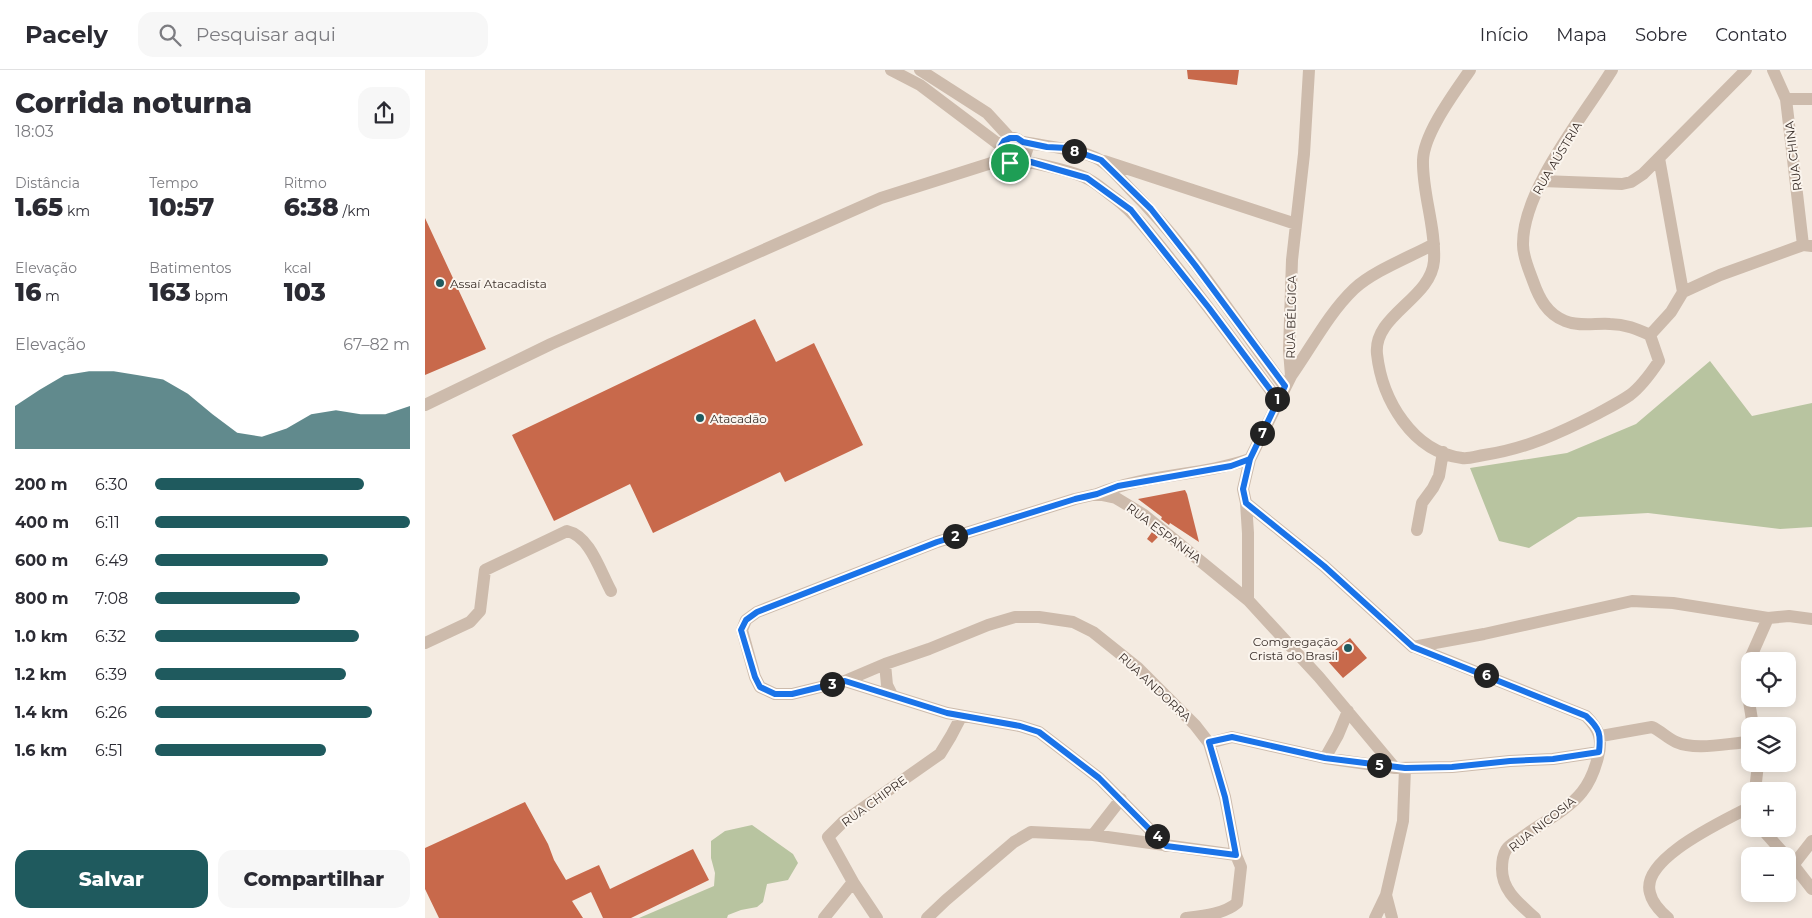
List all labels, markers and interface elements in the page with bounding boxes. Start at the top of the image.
search box [138,12,488,57]
text: Pacely [25,20,108,49]
icon: search [156,21,184,49]
text: Pesquisar aqui [196,23,336,46]
text: Início [1480,24,1528,46]
text: Mapa [1556,24,1607,46]
text: Sobre [1635,24,1687,46]
text: Contato [1715,24,1787,46]
text: Corrida noturna [15,86,252,120]
button: share [358,87,410,139]
street label: RUA AÚSTRIA [1529,118,1585,197]
street label: RUA CHINA [1781,120,1805,192]
text: 18:03 [15,122,54,141]
pin: 8 [1061,138,1087,164]
pin [989,142,1031,184]
text: 8 [1070,142,1079,160]
icon: arrive [996,149,1024,177]
text: Distância [15,174,80,192]
text: Tempo [149,174,198,192]
text: Ritmo [284,174,327,192]
text: 1.65 [15,192,63,222]
text: 10:57 [149,192,214,222]
text: 6:38 [284,192,339,222]
text: km [63,202,90,220]
text: /km [339,202,370,220]
text: Elevação [15,259,77,277]
text: Batimentos [149,259,231,277]
text: kcal [284,259,312,277]
street label: RUA BÉLGICA [1283,275,1299,359]
place label: Assaí Atacadista [450,276,547,291]
text: 16 [15,277,41,307]
text: 163 [149,277,191,307]
text: 103 [284,277,326,307]
marker: Assaí Atacadista [434,277,446,289]
text: m [41,287,60,305]
text: bpm [191,287,228,305]
text: Elevação [15,335,86,354]
text: 67–82 m [343,335,410,354]
pin: 1 [1265,386,1289,412]
text: 1 [1275,390,1280,408]
place label: Atacadão [710,411,767,426]
marker: Atacadão [694,412,706,424]
pin: 7 [1249,420,1275,446]
text: 7 [1258,424,1267,442]
text: 200 m [15,475,67,494]
text: 6:30 [95,475,128,494]
street label: RUA ESPANHA [1124,500,1205,566]
text: 400 m [15,513,69,532]
text: 6:11 [95,513,120,532]
pin: 2 [943,524,967,548]
text: 2 [951,527,960,545]
text: 600 m [15,551,68,570]
text: 6:49 [95,551,128,570]
text: 800 m [15,589,69,608]
text: 7:08 [95,589,128,608]
text: 1.0 km [15,627,68,646]
text: 6:32 [95,627,126,646]
place label: Comgregação Cristã do Brasil [1249,634,1338,663]
marker: Comgregação Cristã do Brasil [1342,642,1354,654]
street label: RUA ANDORRA [1115,649,1195,725]
map controls [1741,652,1796,902]
button: locate [1741,652,1796,707]
pin: 6 [1473,662,1499,688]
text: 1.2 km [15,665,67,684]
text: 6:39 [95,665,127,684]
text: 6 [1482,666,1491,684]
pin: 3 [819,672,845,696]
text: 3 [828,675,837,693]
text: 1.4 km [15,703,68,722]
text: 6:26 [95,703,127,722]
button: layers [1741,717,1796,772]
text: 1.6 km [15,741,67,760]
text: 6:51 [95,741,123,760]
pin: 5 [1367,752,1391,778]
text: 5 [1375,756,1384,774]
street label: RUA CHIPRE [839,772,909,830]
button: + [1741,782,1796,837]
street label: RUA NICOSIA [1506,793,1579,855]
pin: 4 [1145,824,1169,848]
text: 4 [1153,827,1162,845]
button: − [1741,847,1796,902]
button: Salvar [15,850,208,908]
button: Compartilhar [218,850,410,908]

